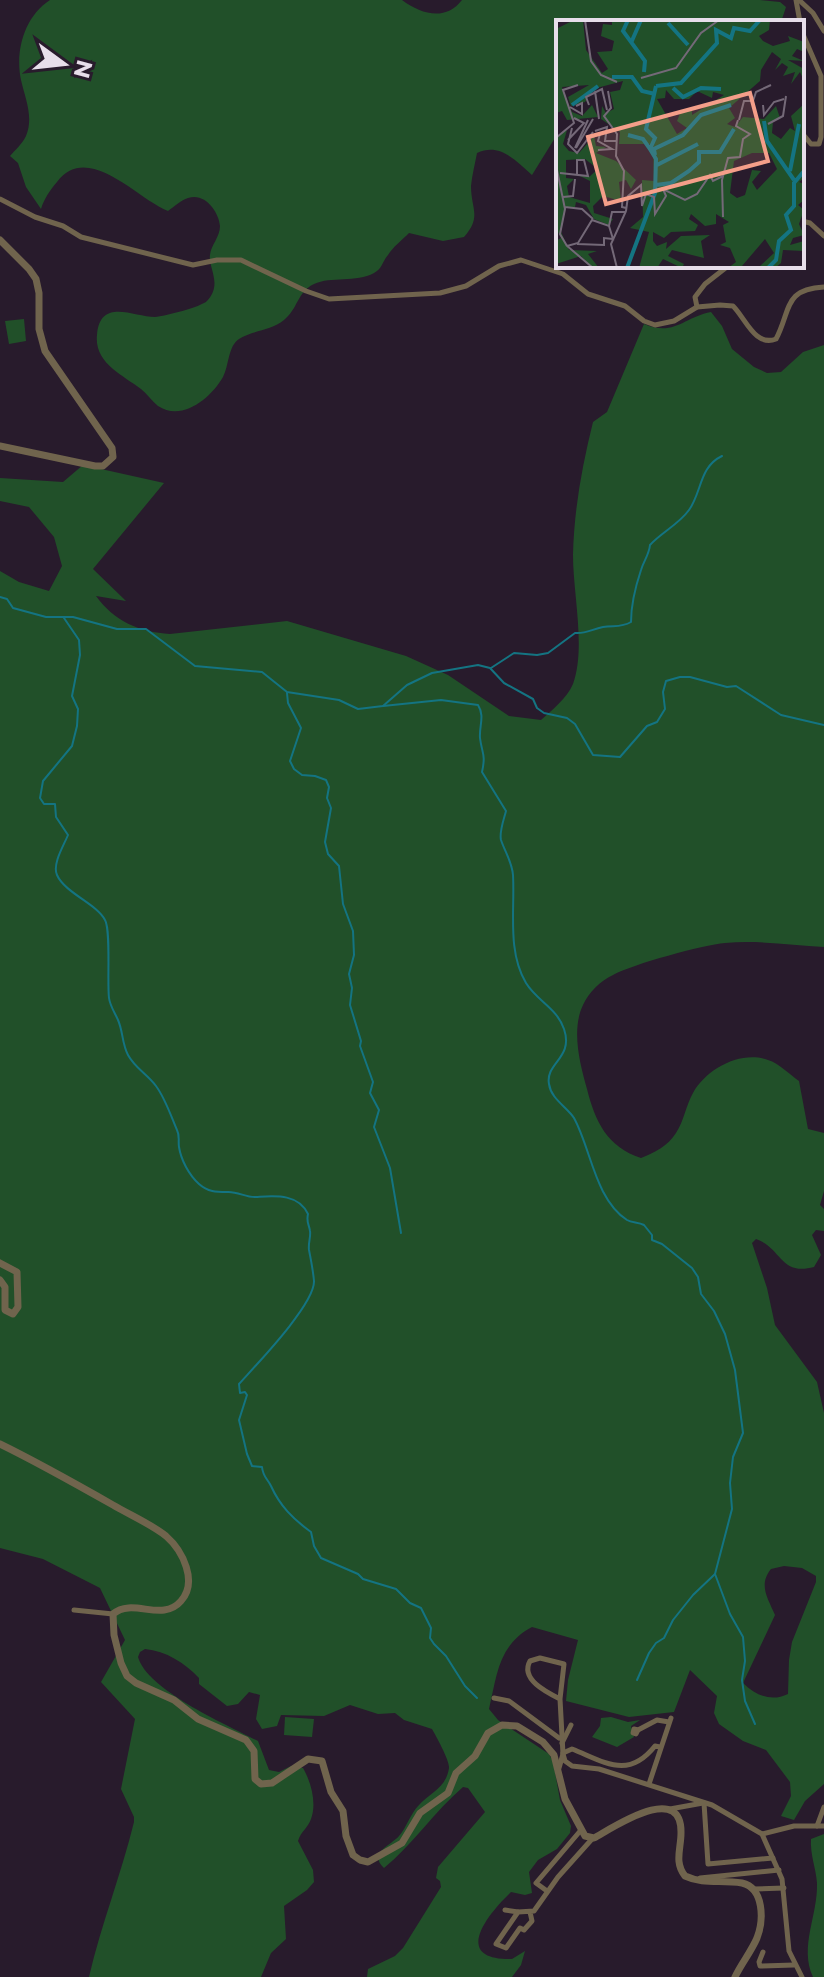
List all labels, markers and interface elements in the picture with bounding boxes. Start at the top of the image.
inset map [556,20,804,268]
north arrow [24,24,104,104]
text: N [67,57,98,81]

